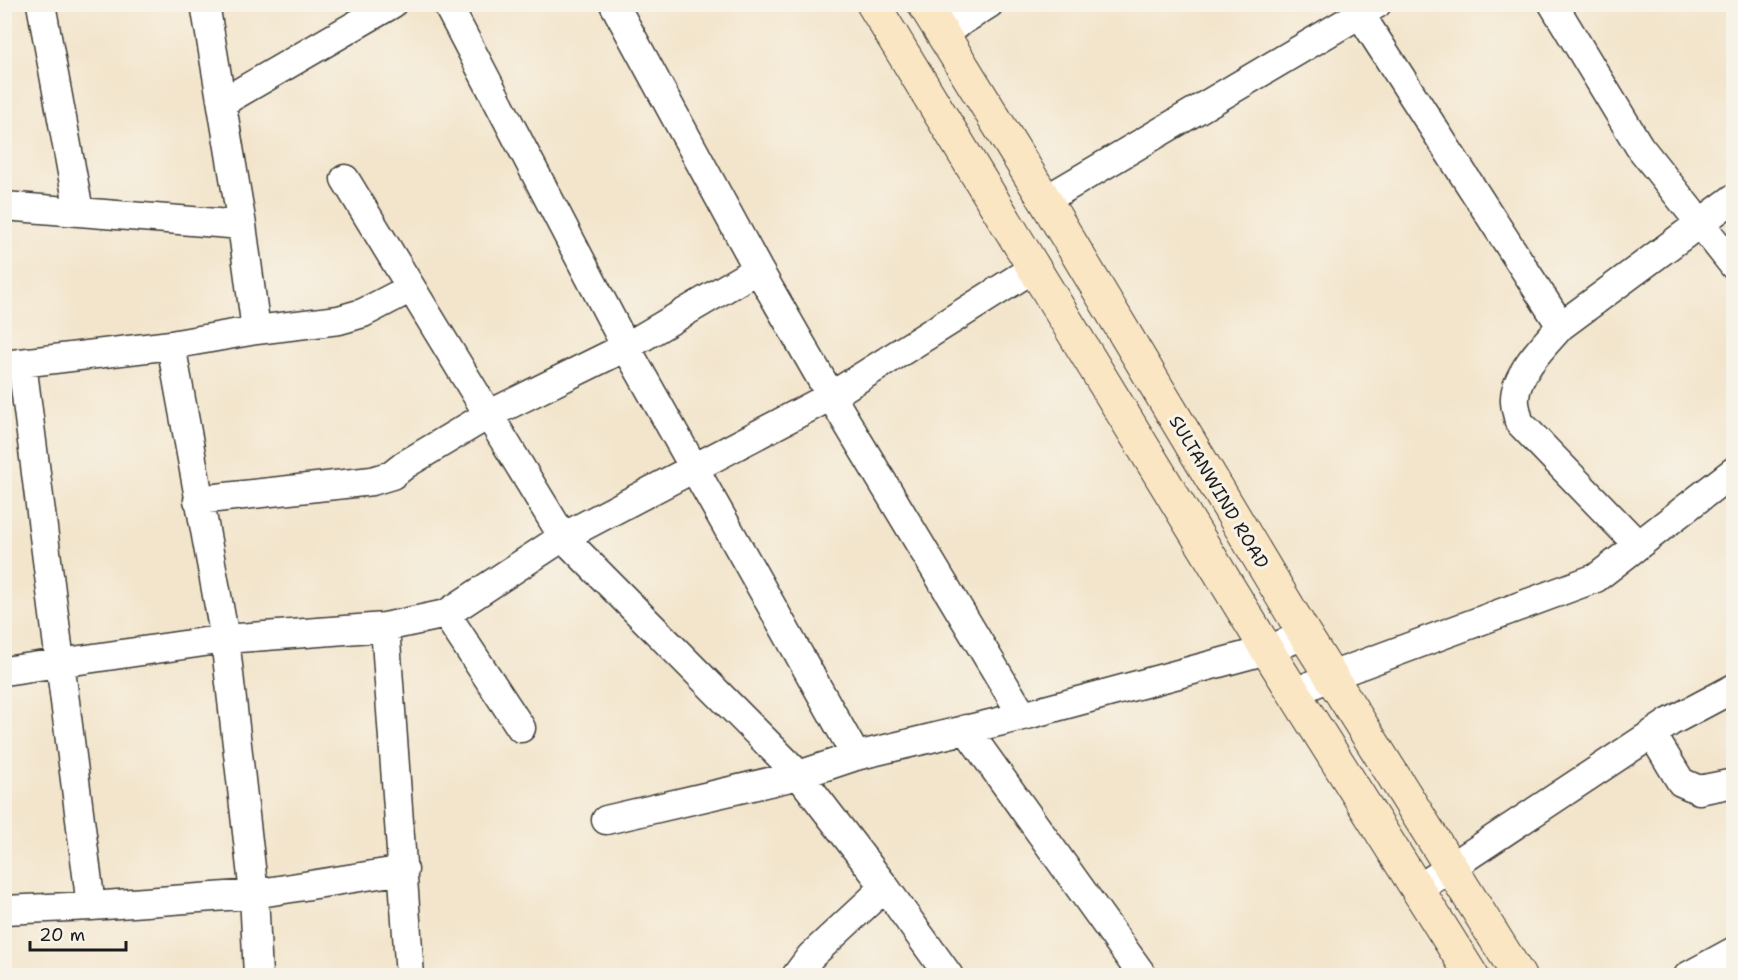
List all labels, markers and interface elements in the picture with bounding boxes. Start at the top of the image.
street label: SULTANWIND ROAD [1164,411,1274,573]
scale bar [30,914,126,952]
text: 20 m [39,923,85,947]

